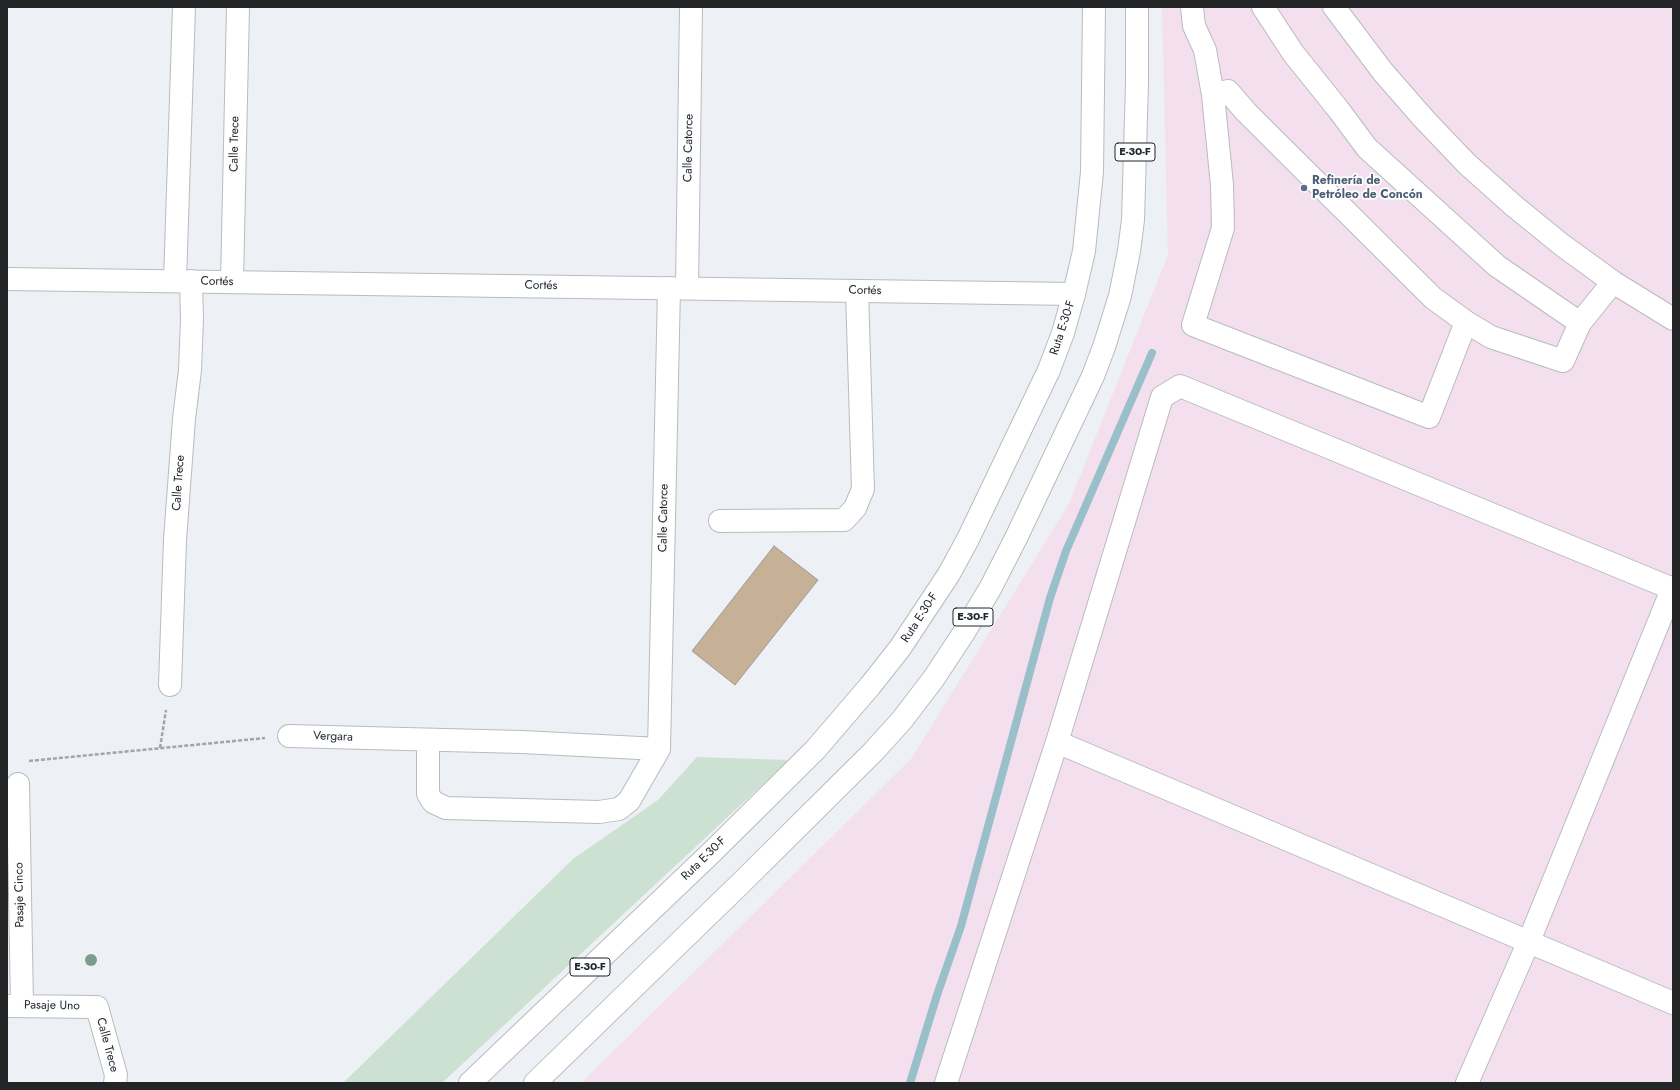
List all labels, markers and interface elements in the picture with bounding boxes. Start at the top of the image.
street label: Calle Catorce [681,114,697,182]
street label: Calle Trece [227,116,243,172]
road number: E-30-F [1115,143,1155,161]
place label: Refinería de Petróleo de Concón [1312,174,1423,202]
marker: Refinería de Petróleo de Concón [1299,183,1309,193]
street label: Cortés [200,275,234,289]
street label: Cortés [524,279,558,293]
street label: Cortés [848,284,882,298]
street label: Ruta E-30-F [1047,299,1079,357]
street label: Calle Trece [170,455,188,511]
street label: Calle Catorce [656,484,672,552]
street label: Ruta E-30-F [899,590,941,646]
road number: E-30-F [953,608,993,626]
street label: Vergara [313,729,353,745]
street label: Ruta E-30-F [679,834,729,884]
street label: Pasaje Cinco [12,862,28,928]
road number: E-30-F [570,958,610,976]
street label: Pasaje Uno [24,998,80,1014]
street label: Calle Trece [93,1016,121,1074]

